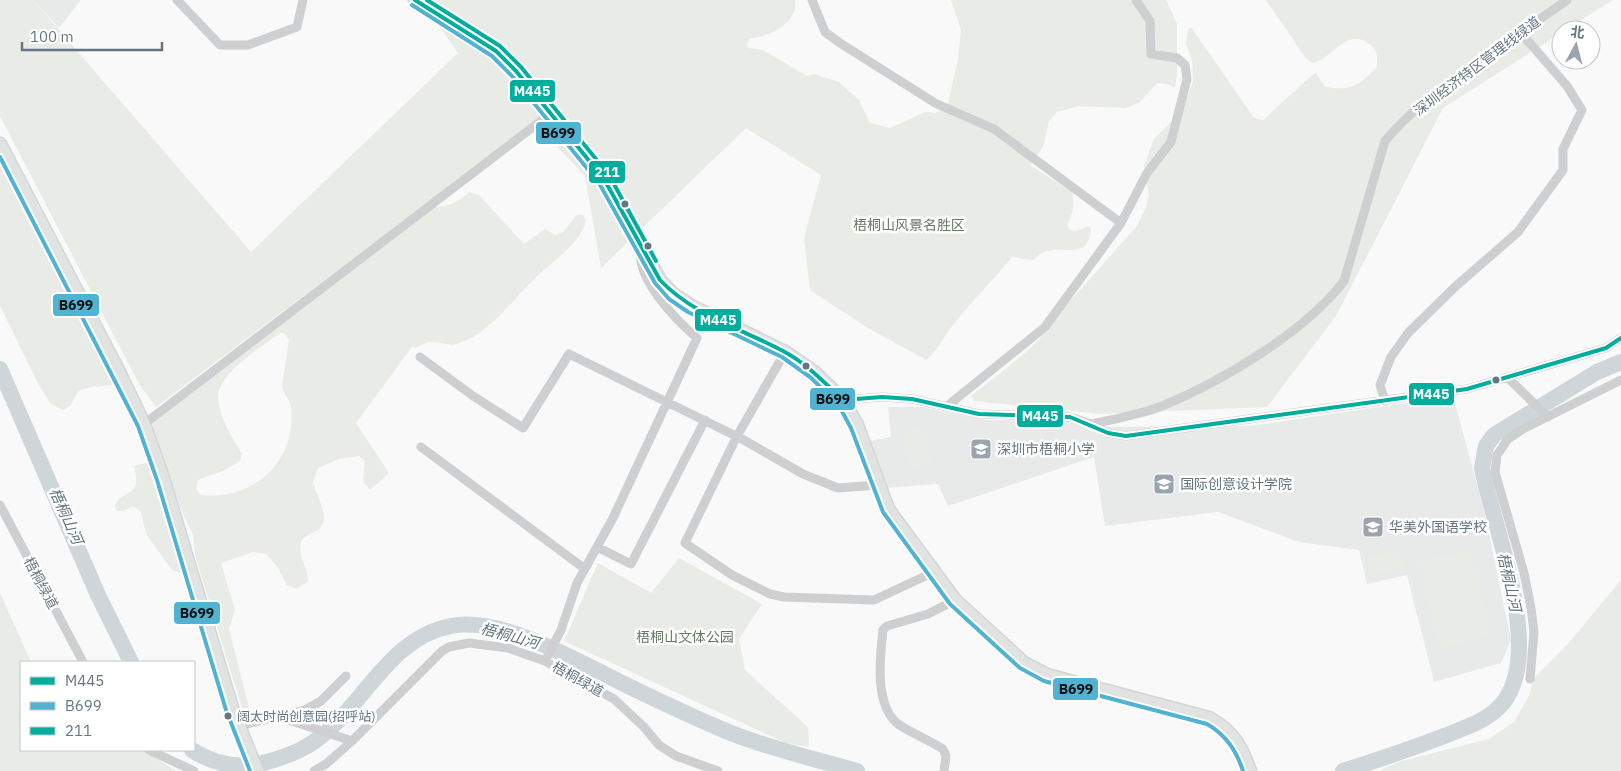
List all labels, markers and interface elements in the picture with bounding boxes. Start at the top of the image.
street label: 深圳经济特区管理线绿道 [1410,12,1544,120]
scale bar [22,20,162,52]
north arrow [1551,20,1601,70]
text: 北 [1570,22,1586,42]
text: 100 m [30,27,74,46]
line badge: M445 [509,79,556,103]
text: M445 [514,82,550,100]
line badge: B699 [535,121,582,145]
text: B699 [541,124,575,142]
line badge: 211 [588,160,626,184]
text: 211 [594,163,620,181]
unlabelled marker [620,199,630,209]
park label: 梧桐山风景名胜区 [853,216,965,234]
unlabelled marker [643,241,653,251]
line badge: B699 [52,293,100,317]
text: B699 [59,296,93,314]
line badge: M445 [694,308,742,332]
text: M445 [700,311,736,329]
unlabelled marker [801,361,811,371]
unlabelled marker [1491,375,1501,385]
line badge: M445 [1408,382,1455,406]
text: M445 [1413,385,1449,403]
line badge: B699 [809,387,856,411]
text: B699 [816,390,850,408]
line badge: M445 [1016,404,1064,428]
text: M445 [1022,407,1058,425]
school or university icon: 深圳市梧桐小学 [969,437,993,461]
place label: 深圳市梧桐小学 [997,440,1095,458]
school or university icon: 国际创意设计学院 [1152,472,1176,496]
place label: 国际创意设计学院 [1180,475,1292,493]
water label: 梧桐山河 [46,485,89,550]
school or university icon: 华美外国语学校 [1361,515,1385,539]
place label: 华美外国语学校 [1389,518,1487,536]
water label: 梧桐山河 [1493,551,1526,616]
street label: 梧桐绿道 [20,554,62,612]
line badge: B699 [173,601,221,625]
text: B699 [180,604,214,622]
water label: 梧桐山河 [479,619,544,653]
park label: 梧桐山文体公园 [636,628,734,646]
street label: 梧桐绿道 [549,658,607,700]
legend [20,661,195,751]
text: M445 [65,671,104,690]
line badge: B699 [1052,677,1099,701]
text: B699 [1059,680,1093,698]
text: B699 [65,696,102,715]
place label: 阔太时尚创意园(招呼站) [237,708,376,725]
marker: 阔太时尚创意园(招呼站) [223,711,233,721]
text: 211 [65,721,92,740]

